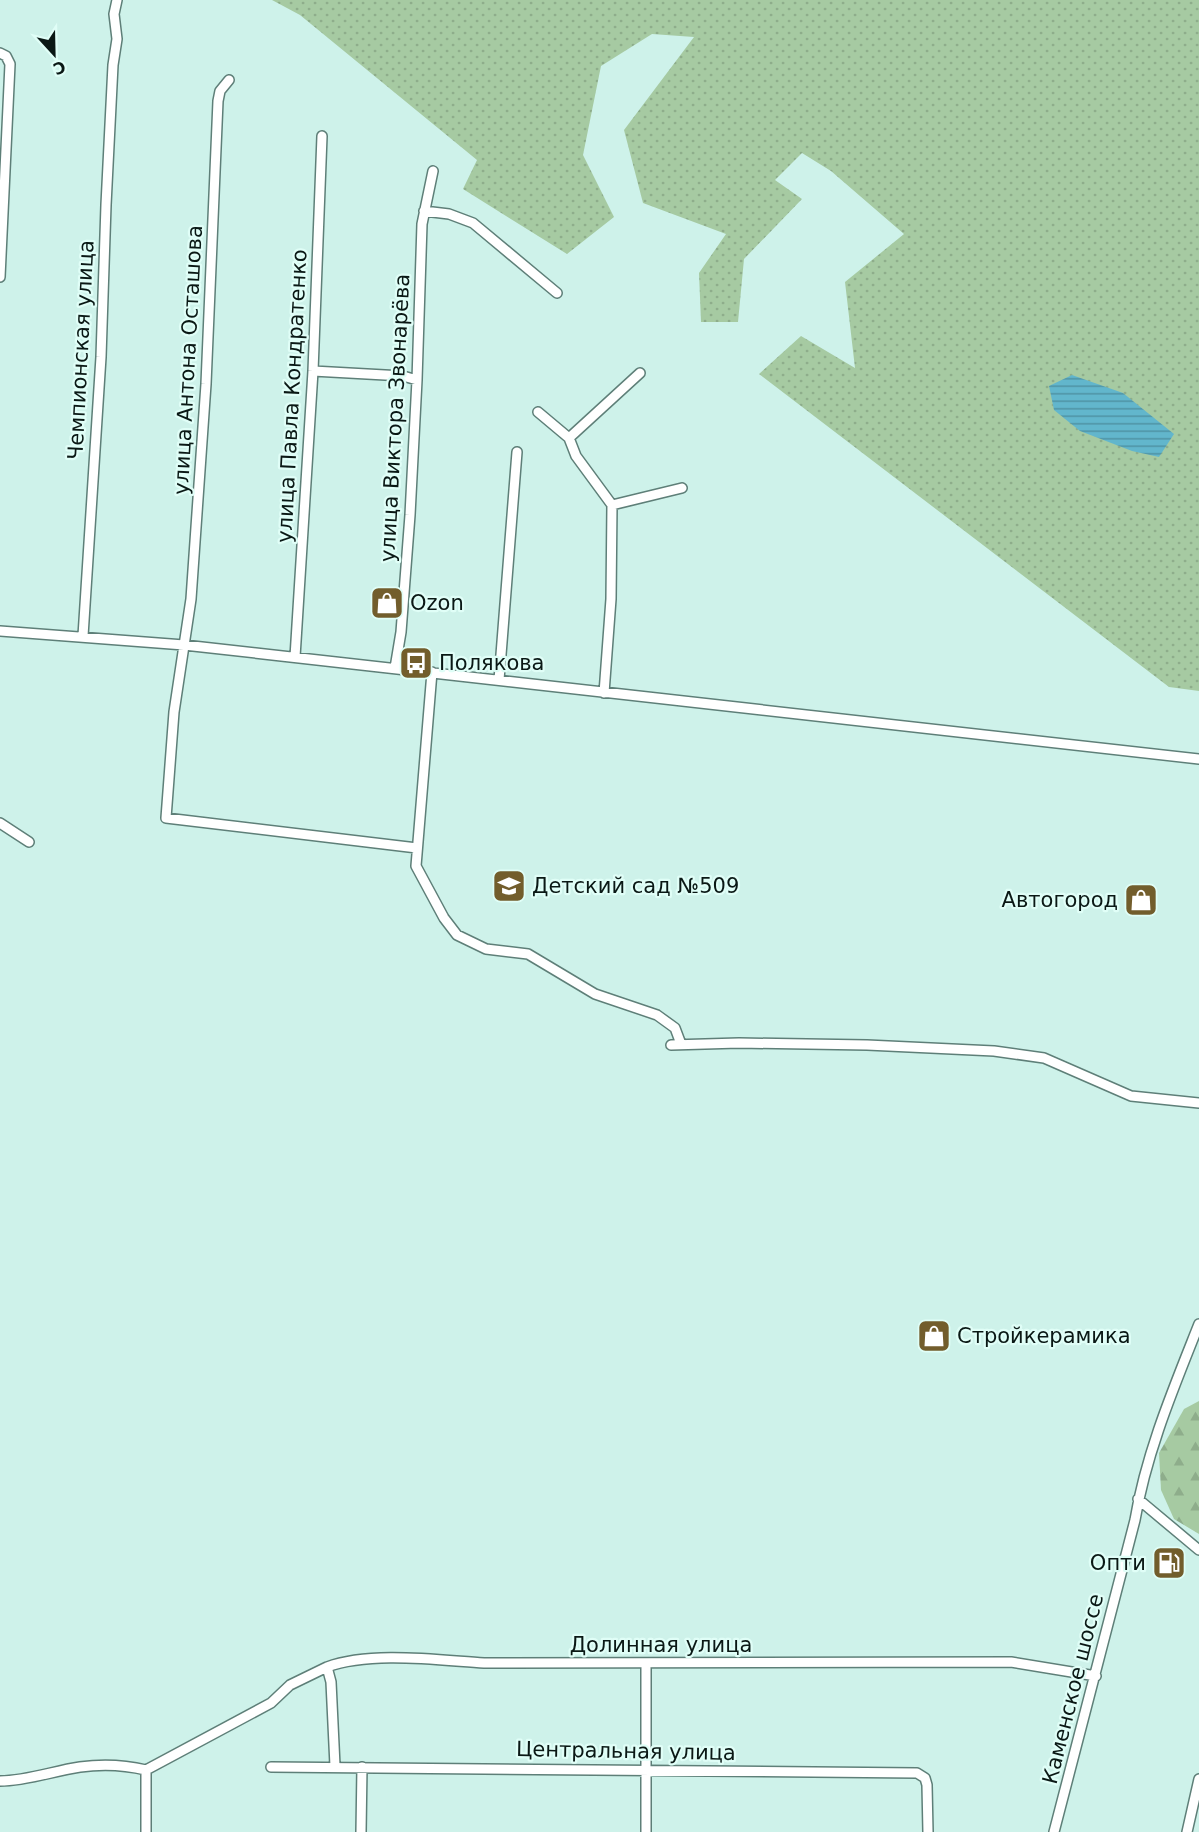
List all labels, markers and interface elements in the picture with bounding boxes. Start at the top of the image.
north arrow [24,24,84,84]
text: С [50,56,68,78]
street label: улица Антона Осташова [169,224,207,496]
street label: Чемпионская улица [63,239,99,461]
street label: улица Павла Кондратенко [272,249,312,543]
street label: улица Виктора Звонарёва [375,273,415,563]
shop icon: Ozon [369,585,405,621]
place label: Ozon [410,591,464,615]
bus stop icon: Полякова [398,645,434,681]
place label: Полякова [439,651,544,675]
school or university icon: Детский сад №509 [491,868,527,904]
place label: Детский сад №509 [532,874,739,898]
shop icon: Автогород [1123,882,1159,918]
place label: Автогород [1002,888,1118,912]
shop icon: Стройкерамика [916,1318,952,1354]
place label: Стройкерамика [957,1324,1131,1348]
fuel station icon: Опти [1151,1545,1187,1581]
place label: Опти [1090,1551,1146,1575]
street label: Каменское шоссе [1038,1591,1108,1787]
street label: Долинная улица [570,1633,752,1657]
street label: Центральная улица [516,1737,736,1765]

